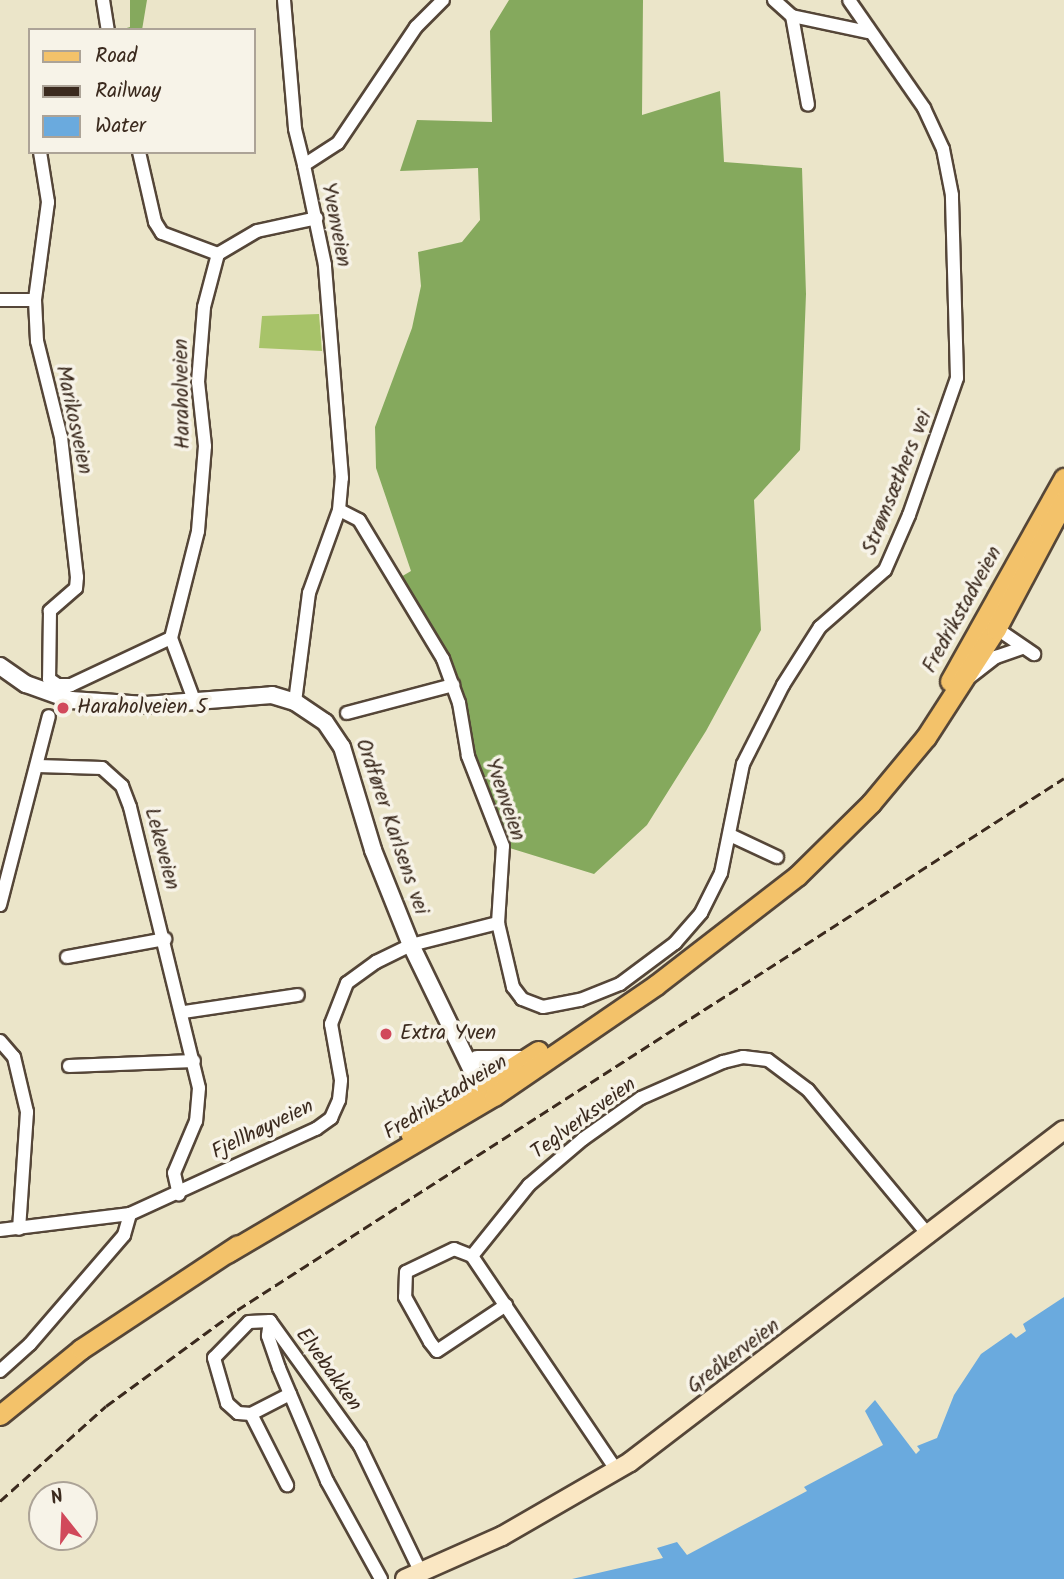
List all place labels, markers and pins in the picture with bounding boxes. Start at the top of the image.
place label: Haraholveien 5 [77,695,207,721]
marker: Haraholveien 5 [55,700,71,716]
place label: Extra Yven [400,1021,496,1047]
marker: Extra Yven [378,1026,394,1042]

